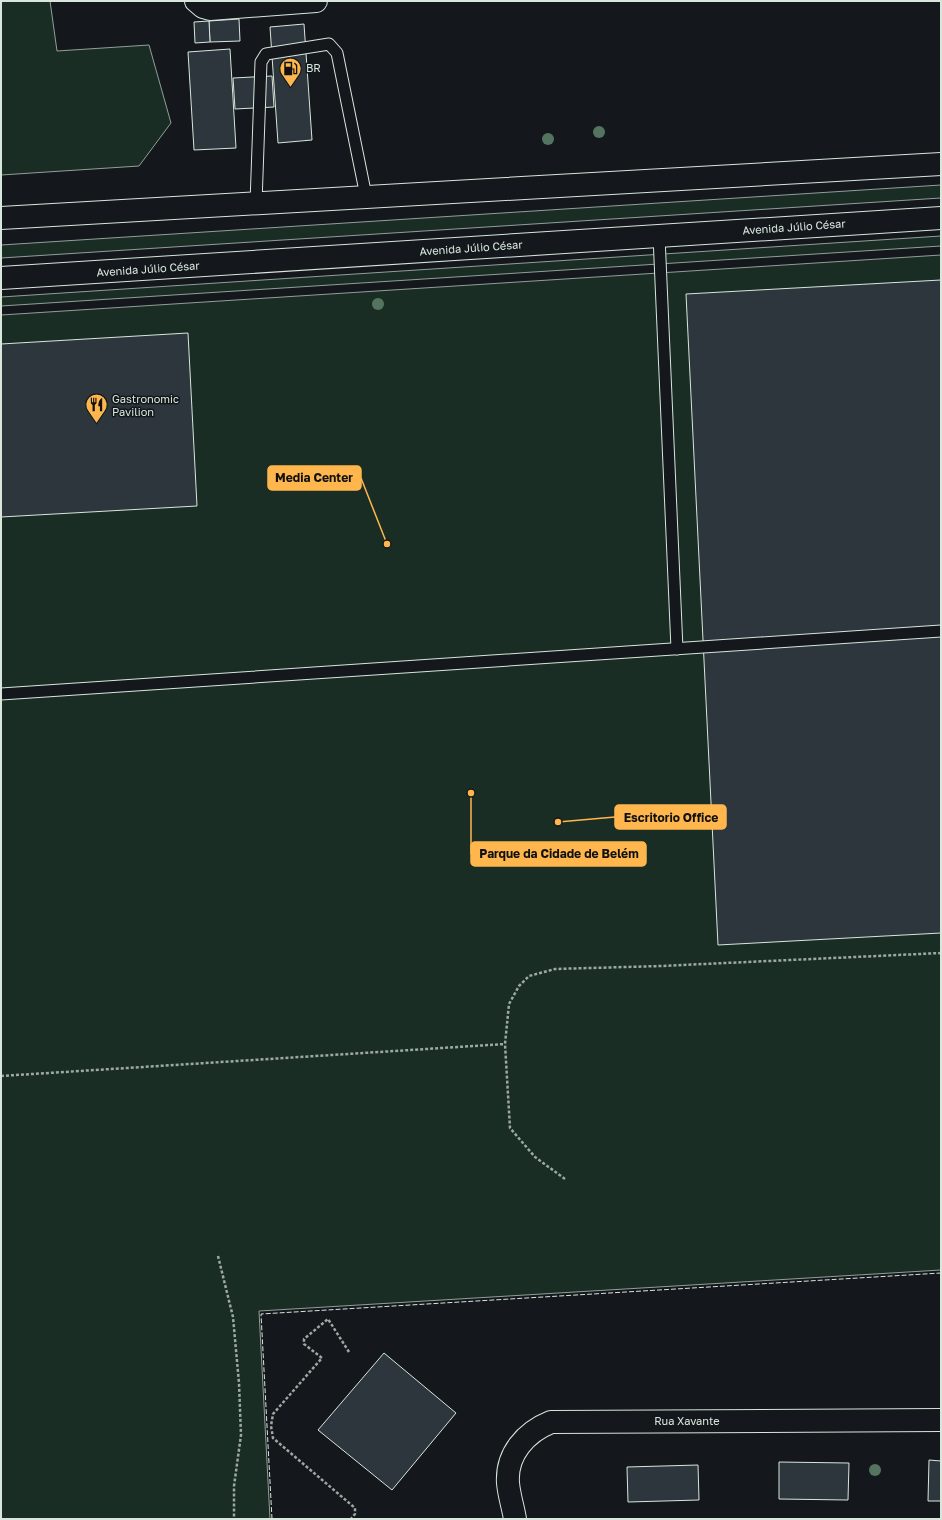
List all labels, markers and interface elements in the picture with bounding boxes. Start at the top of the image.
fuel station icon: BR [277,55,303,88]
place label: BR [306,61,321,74]
street label: Avenida Júlio César [742,216,847,237]
street label: Avenida Júlio César [419,237,524,258]
street label: Avenida Júlio César [96,258,201,279]
restaurant icon: Gastronomic Pavilion [84,392,110,425]
place label: Gastronomic Pavilion [112,392,179,418]
callout: Media Center [268,466,361,490]
text: Media Center [275,470,353,485]
callout: Escritorio Office [615,805,726,829]
text: Escritorio Office [624,810,718,825]
callout: Parque da Cidade de Belém [471,842,646,866]
text: Parque da Cidade de Belém [479,846,639,861]
street label: Rua Xavante [654,1414,720,1427]

